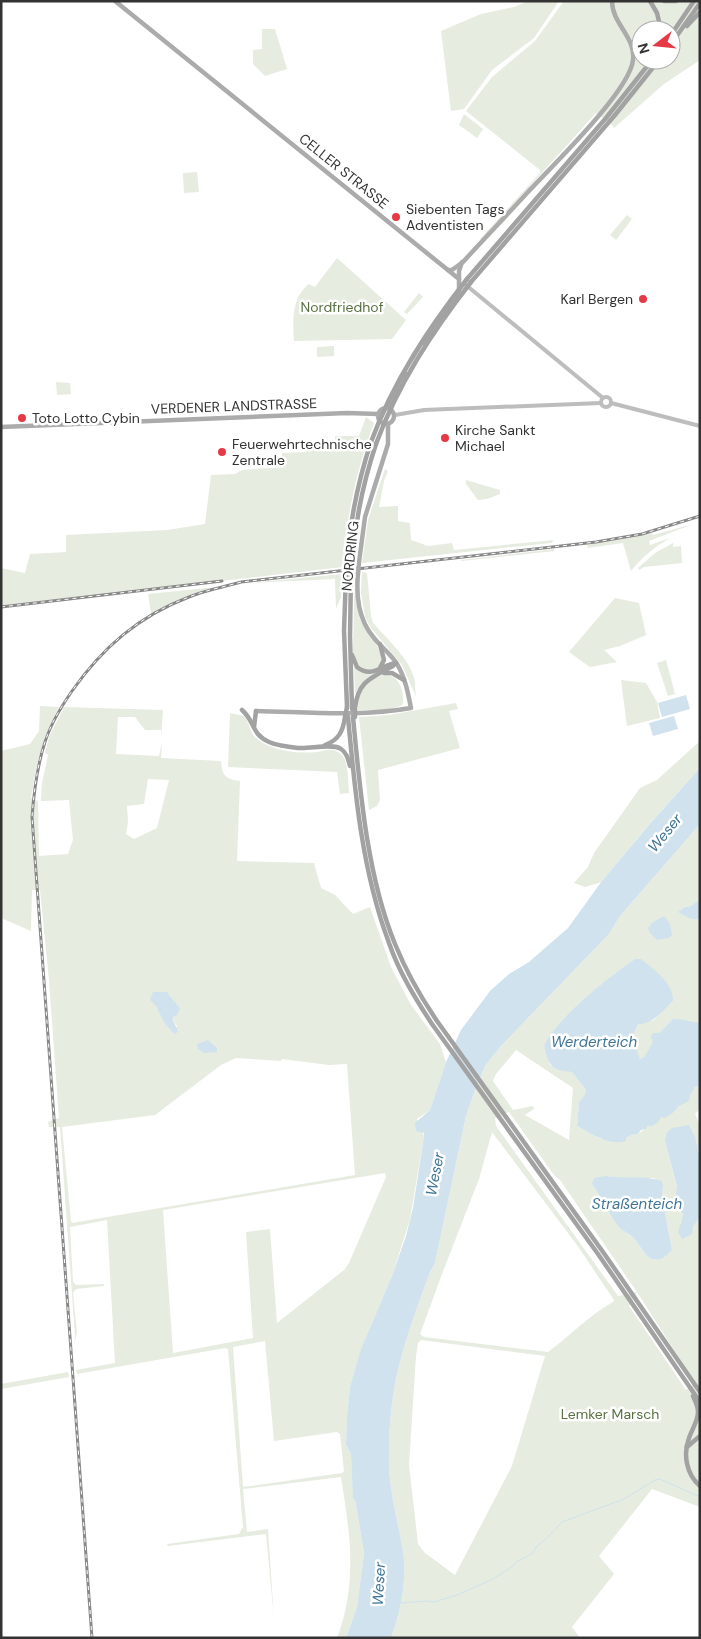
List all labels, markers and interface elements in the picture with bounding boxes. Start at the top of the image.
north arrow [631,20,681,70]
text: N [633,41,654,56]
street label: CELLER STRASSE [296,129,393,213]
place label: Siebenten Tags Adventisten [406,200,504,234]
marker: Siebenten Tags Adventisten [390,211,402,223]
place label: Karl Bergen [561,290,633,308]
marker: Karl Bergen [637,293,649,305]
park label: Nordfriedhof [301,298,384,316]
street label: VERDENER LANDSTRASSE [151,394,317,418]
place label: Toto Lotto Cybin [32,409,140,427]
marker: Toto Lotto Cybin [16,412,28,424]
place label: Kirche Sankt Michael [455,421,536,455]
marker: Kirche Sankt Michael [439,432,451,444]
place label: Feuerwehrtechnische Zentrale [232,435,372,469]
marker: Feuerwehrtechnische Zentrale [216,446,228,458]
street label: NORDRING [337,520,363,592]
water label: Weser [643,809,687,856]
water label: Werderteich [551,1032,637,1052]
water label: Weser [421,1150,449,1197]
water label: Straßenteich [592,1194,683,1214]
park label: Lemker Marsch [561,1405,659,1423]
water label: Weser [368,1561,390,1606]

